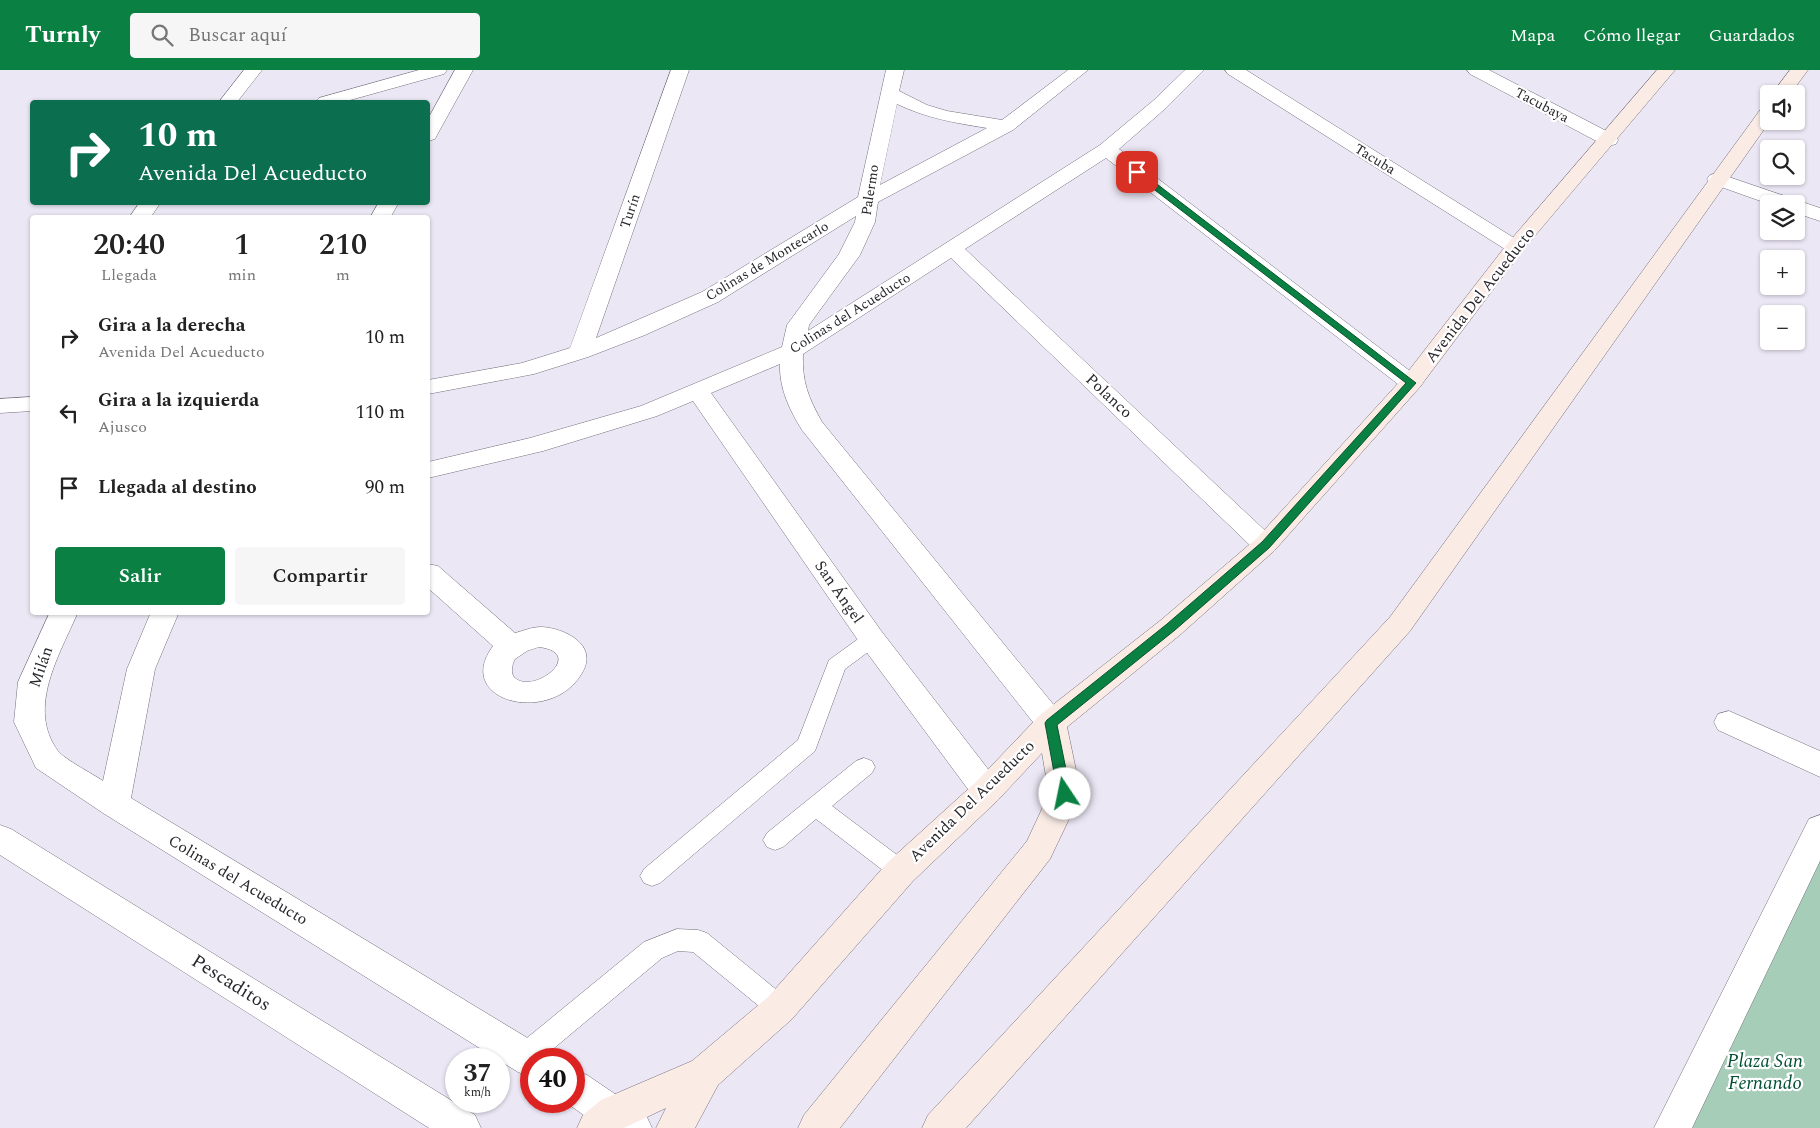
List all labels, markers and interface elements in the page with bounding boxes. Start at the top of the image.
search box [130,13,480,58]
text: Turnly [25,17,100,53]
icon: search [148,21,176,49]
text: Buscar aquí [188,21,287,50]
text: Mapa [1510,22,1555,49]
text: Cómo llegar [1583,22,1681,49]
text: Guardados [1709,22,1795,49]
street label: Tacubaya [1511,82,1573,128]
map controls [1760,85,1805,350]
button: sound [1760,85,1805,130]
text: 10 m [138,109,218,162]
icon: right [55,120,120,185]
street label: Tacuba [1350,138,1400,180]
button: search [1760,140,1805,185]
pin [1116,151,1158,193]
text: Avenida Del Acueducto [138,157,367,190]
icon: arrive [1123,158,1151,186]
street label: Palermo [856,163,884,217]
street label: Turín [614,191,646,231]
button: layers [1760,195,1805,240]
street label: Colinas de Montecarlo [701,216,833,306]
text: 20:40 [93,222,165,268]
text: 1 [234,222,250,268]
text: 210 [319,222,367,268]
street label: Avenida Del Acueducto [1419,222,1541,368]
button: + [1760,250,1805,295]
text: Llegada [101,263,157,287]
text: min [228,263,256,287]
text: m [336,263,350,287]
street label: Colinas del Acueducto [785,267,915,359]
button: − [1760,305,1805,350]
text: Gira a la derecha [98,311,245,340]
text: 10 m [365,323,405,352]
icon: right [55,324,83,352]
text: Avenida Del Acueducto [98,340,265,364]
street label: Polanco [1080,368,1138,424]
text: Gira a la izquierda [98,386,259,415]
text: 110 m [355,398,405,427]
icon: left [55,399,83,427]
text: Ajusco [98,415,147,439]
text: Llegada al destino [98,473,257,502]
text: 90 m [365,473,405,502]
icon: arrive [55,474,83,502]
button: Salir [55,547,225,605]
button: Compartir [235,547,405,605]
street label: San Ángel [808,556,870,628]
street label: Milán [23,643,59,691]
street label: Avenida Del Acueducto [904,735,1040,867]
position arrow [1038,767,1090,819]
street label: Colinas del Acueducto [164,829,312,931]
street label: Pescaditos [185,947,277,1019]
park label: Plaza San Fernando [1727,1047,1803,1098]
speed limit sign: 40 [520,1048,585,1113]
text: 37 [463,1055,492,1093]
text: km/h [464,1083,491,1102]

